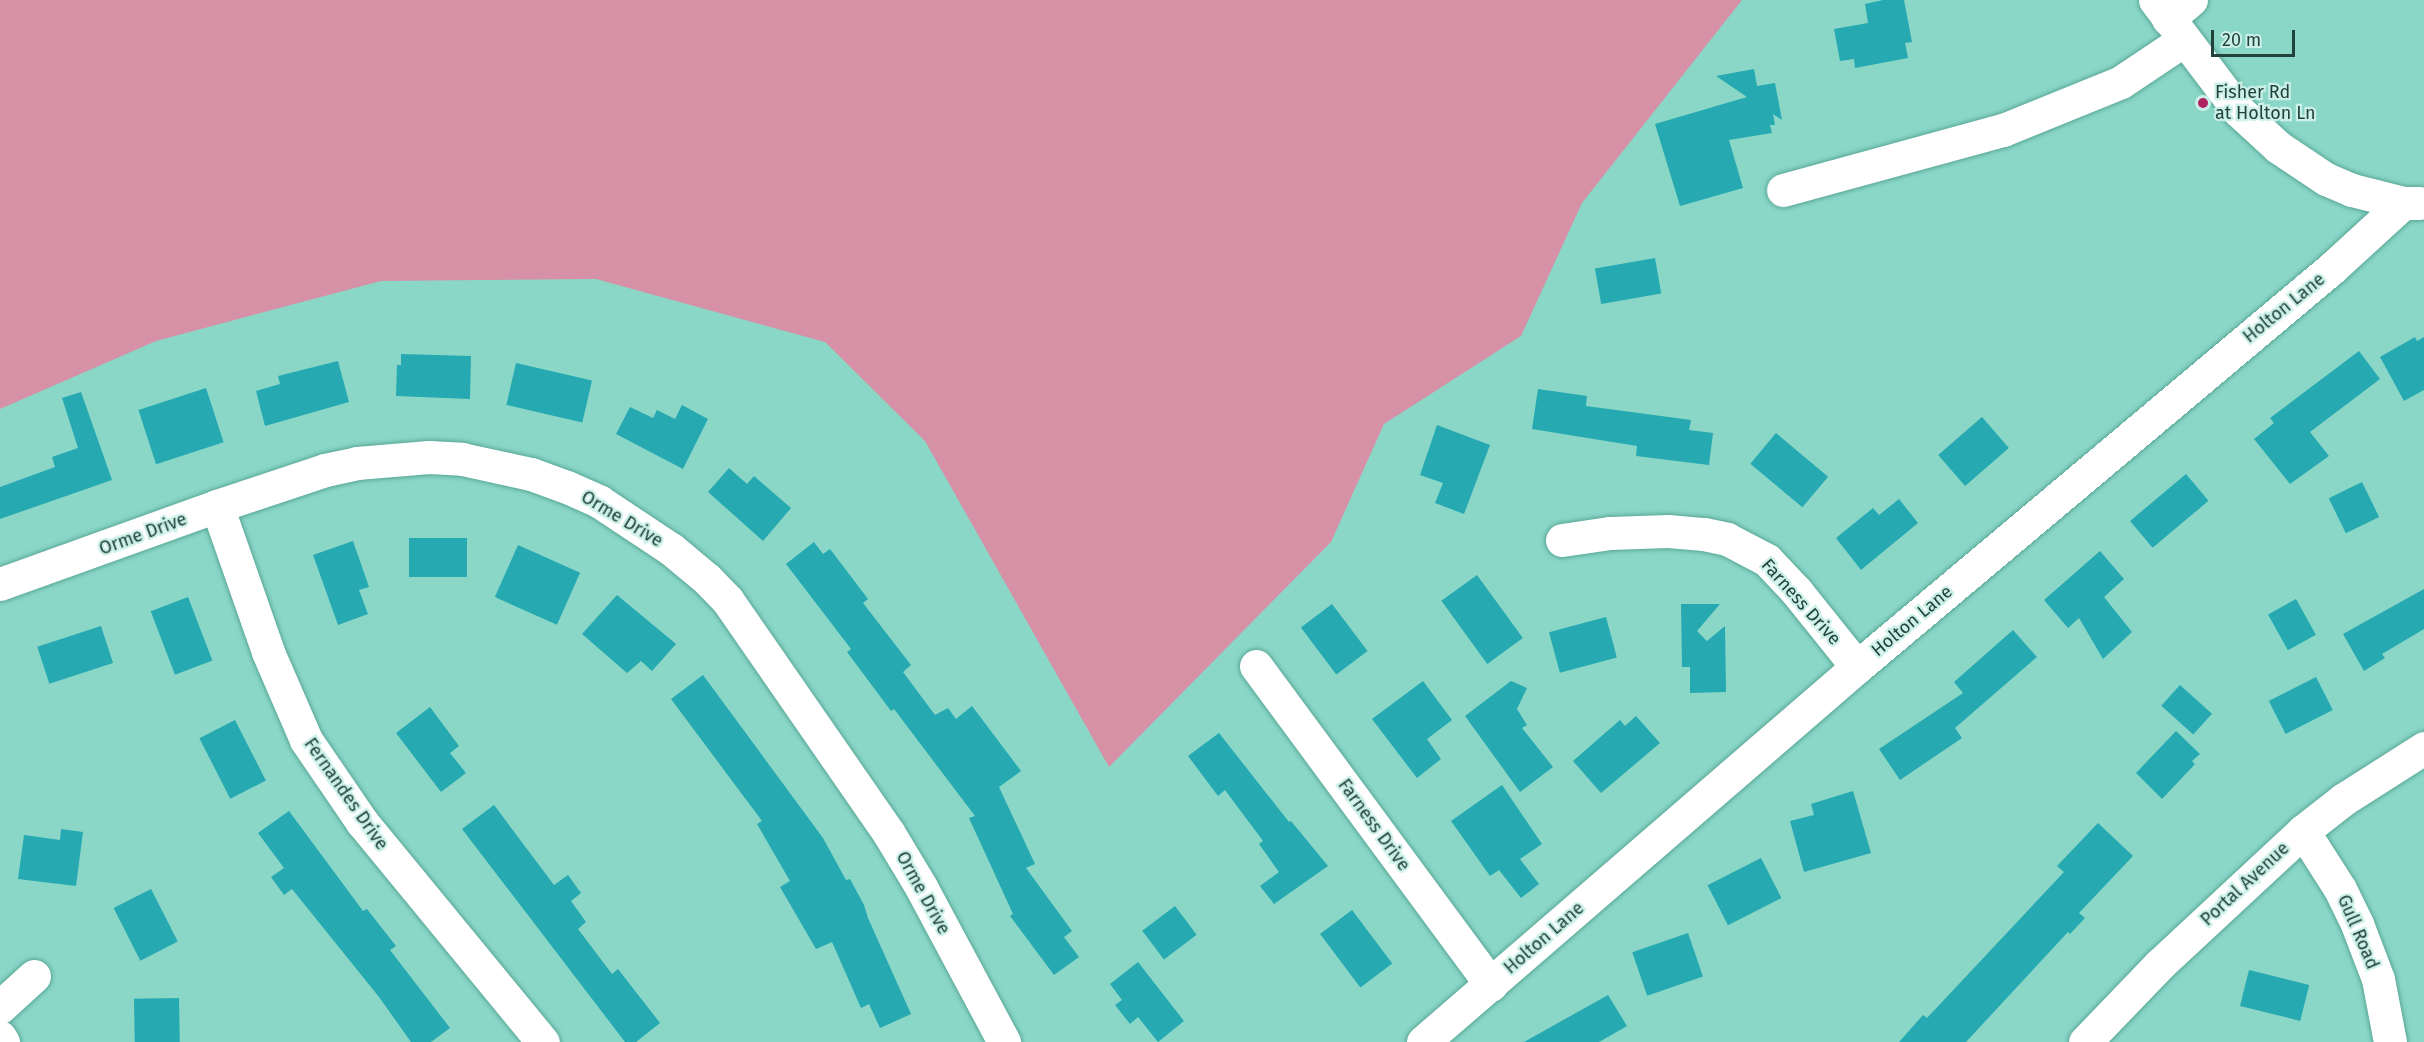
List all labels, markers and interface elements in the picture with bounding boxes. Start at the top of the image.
scale bar [2214,18,2298,56]
text: 20 m [2222,29,2261,51]
place label: Fisher Rd at Holton Ln [2215,82,2315,124]
marker: Fisher Rd at Holton Ln [2196,96,2210,110]
street label: Holton Lane [2239,268,2329,348]
street label: Orme Drive [577,486,667,552]
street label: Orme Drive [96,508,190,560]
street label: Farness Drive [1757,554,1845,650]
street label: Holton Lane [1867,581,1957,661]
street label: Fernandes Drive [299,734,393,854]
street label: Farness Drive [1333,775,1415,875]
street label: Portal Avenue [2196,838,2294,930]
street label: Orme Drive [891,848,955,938]
street label: Gull Road [2333,892,2383,972]
street label: Holton Lane [1500,897,1588,979]

